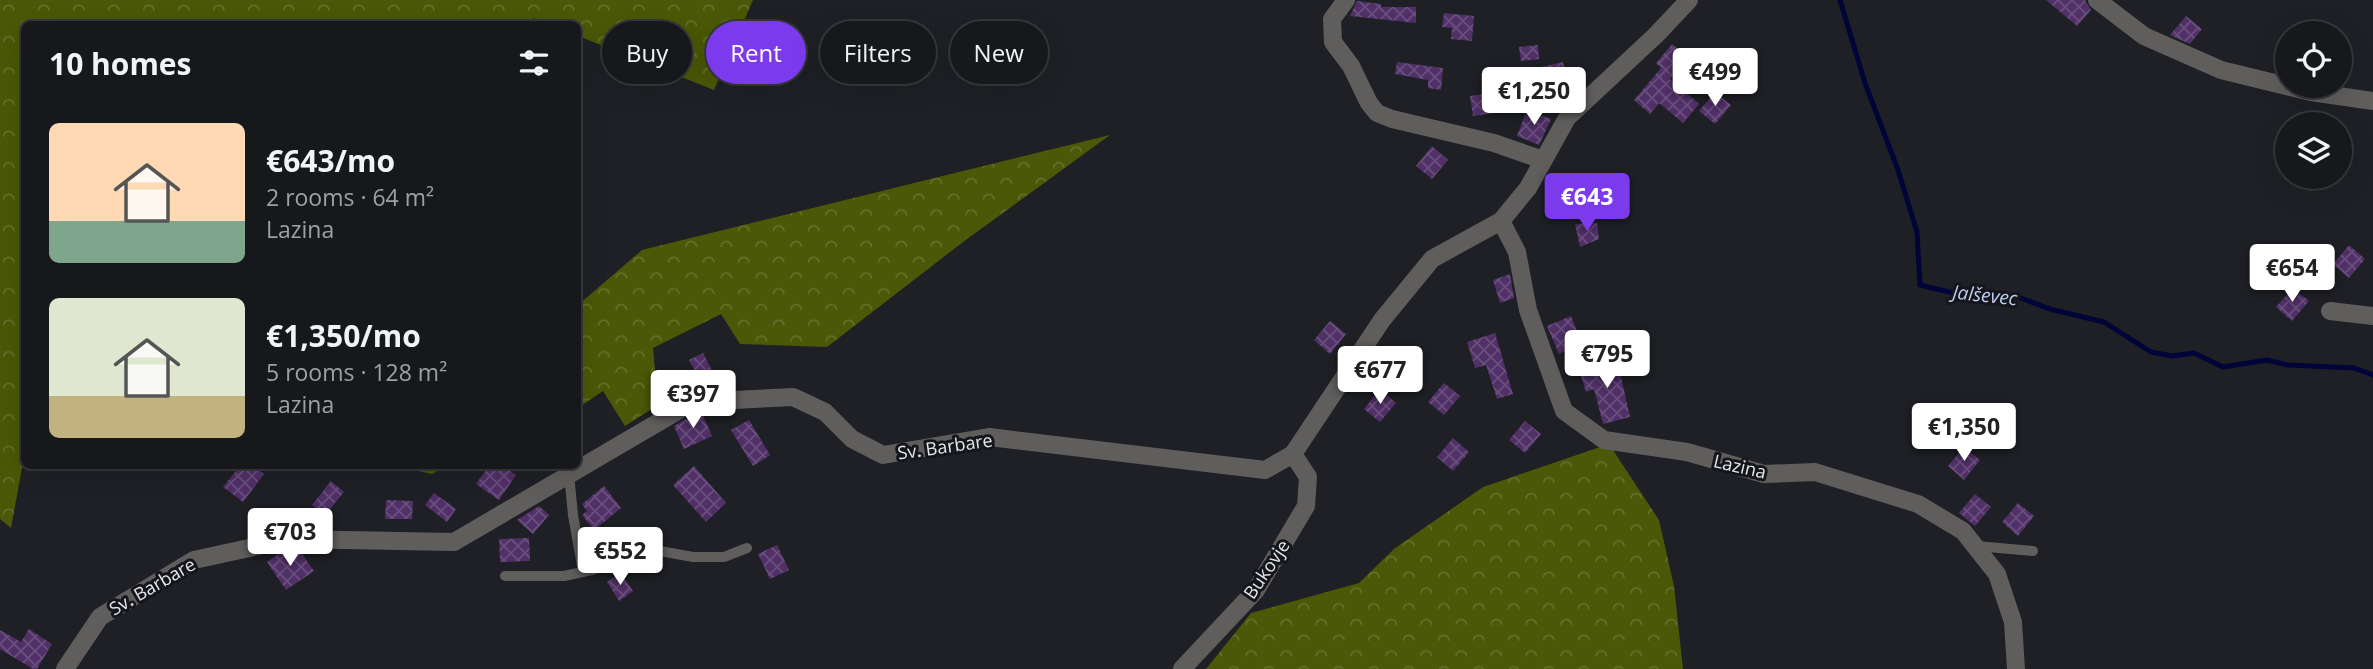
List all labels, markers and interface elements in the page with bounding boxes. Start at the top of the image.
chip: Buy [602,21,692,84]
chip: Rent [706,21,806,84]
chip: Filters [820,21,936,84]
chip: New [950,21,1048,84]
map controls [2275,21,2352,189]
button: locate [2275,21,2352,98]
text: 10 homes [49,43,192,84]
icon: filters [515,44,553,82]
pin: €499 [1674,48,1756,108]
text: €499 [1689,55,1741,87]
pin: €1,250 [1477,68,1591,127]
text: €1,250 [1498,74,1570,106]
button: layers [2275,112,2352,189]
text: €643/mo [266,140,395,181]
icon: home [105,151,189,235]
pin: €643 [1546,174,1628,233]
text: €643 [1561,180,1613,212]
text: 2 rooms · 64 m² [266,181,434,213]
text: Lazina [266,213,334,245]
pin: €654 [2251,244,2333,304]
text: €654 [2266,251,2318,283]
water label: Jalševec [1948,278,2019,311]
text: €1,350/mo [266,315,421,356]
icon: home [105,326,189,410]
pin: €795 [1566,330,1648,390]
text: €795 [1581,337,1633,369]
pin: €677 [1339,346,1421,406]
text: €677 [1354,353,1406,385]
text: 5 rooms · 128 m² [266,356,447,388]
pin: €397 [652,370,734,430]
text: €397 [667,377,719,409]
text: Lazina [266,388,334,420]
pin: €1,350 [1907,404,2021,463]
text: €1,350 [1928,410,2000,442]
street label: Sv. Barbare [896,427,994,465]
street label: Lazina [1711,448,1769,484]
pin: €703 [249,508,331,568]
text: €703 [264,515,316,547]
pin: €552 [579,528,661,587]
text: €552 [594,534,646,566]
street label: Bukovje [1237,535,1295,603]
street label: Sv. Barbare [105,552,199,620]

